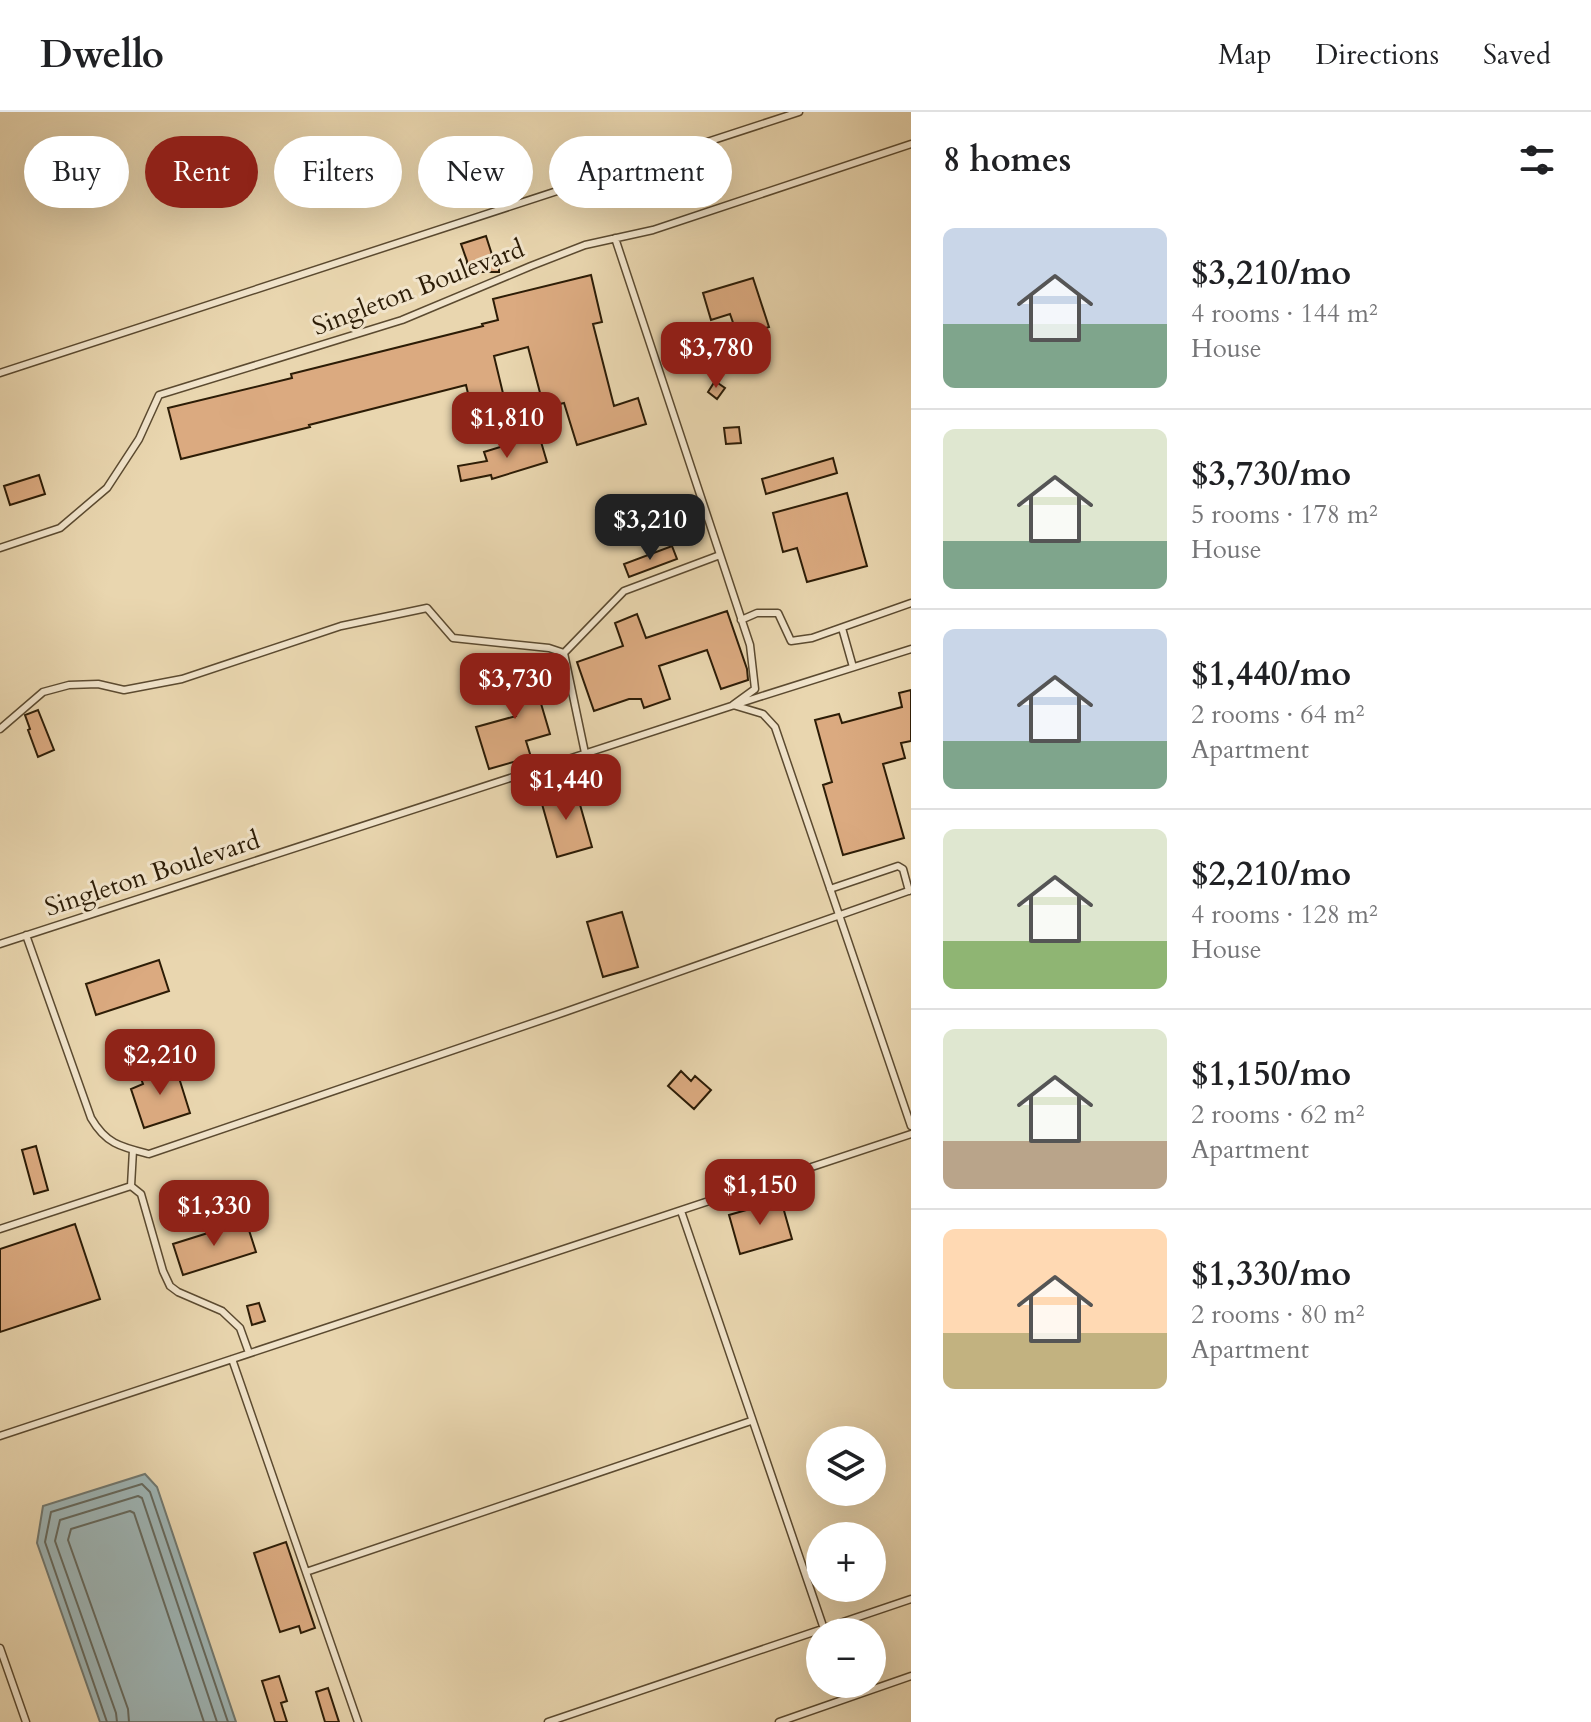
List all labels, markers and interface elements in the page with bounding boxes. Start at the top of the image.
text: Dwello [40,29,164,81]
text: Map [1218,36,1272,74]
text: Directions [1316,36,1439,74]
text: Saved [1483,36,1551,74]
chip: Buy [24,136,129,208]
chip: Rent [145,136,258,208]
chip: Filters [274,136,402,208]
chip: New [418,136,533,208]
chip: Apartment [549,136,732,208]
text: 8 homes [943,137,1071,183]
icon: filters [1515,138,1559,182]
street label: Singleton Boulevard [307,231,529,344]
text: $3,210/mo [1191,250,1351,296]
icon: home [1007,260,1103,356]
text: 4 rooms · 144 m² [1191,296,1378,331]
pin: $3,780 [651,322,781,390]
text: $3,780 [679,330,753,365]
text: House [1191,331,1262,366]
pin: $1,810 [442,392,572,460]
text: $1,810 [470,400,544,435]
text: $3,730/mo [1191,451,1351,497]
icon: home [1007,461,1103,557]
pin: $3,210 [585,494,715,562]
text: 5 rooms · 178 m² [1191,497,1378,532]
text: $3,210 [613,502,687,537]
text: House [1191,532,1262,567]
text: $1,440/mo [1191,651,1351,697]
pin: $3,730 [450,653,580,721]
text: $3,730 [478,661,552,696]
icon: home [1007,661,1103,757]
text: 2 rooms · 64 m² [1191,697,1364,732]
text: Apartment [1191,732,1309,767]
pin: $1,440 [501,754,631,822]
text: $1,440 [529,762,603,797]
street label: Singleton Boulevard [40,822,264,925]
text: $2,210/mo [1191,851,1351,897]
icon: home [1007,861,1103,957]
text: 4 rooms · 128 m² [1191,897,1378,932]
text: House [1191,932,1262,967]
pin: $2,210 [95,1029,225,1097]
text: $2,210 [123,1037,197,1072]
text: $1,150/mo [1191,1051,1351,1097]
icon: home [1007,1061,1103,1157]
text: 2 rooms · 62 m² [1191,1097,1364,1132]
text: Apartment [1191,1132,1309,1167]
pin: $1,150 [695,1159,825,1227]
text: $1,150 [723,1167,797,1202]
pin: $1,330 [149,1180,279,1248]
text: $1,330 [177,1188,251,1223]
text: $1,330/mo [1191,1251,1351,1297]
icon: home [1007,1261,1103,1357]
text: 2 rooms · 80 m² [1191,1297,1364,1332]
text: Apartment [1191,1332,1309,1367]
map controls [806,1426,886,1698]
button: layers [806,1426,886,1506]
button: + [806,1522,886,1602]
button: − [806,1618,886,1698]

